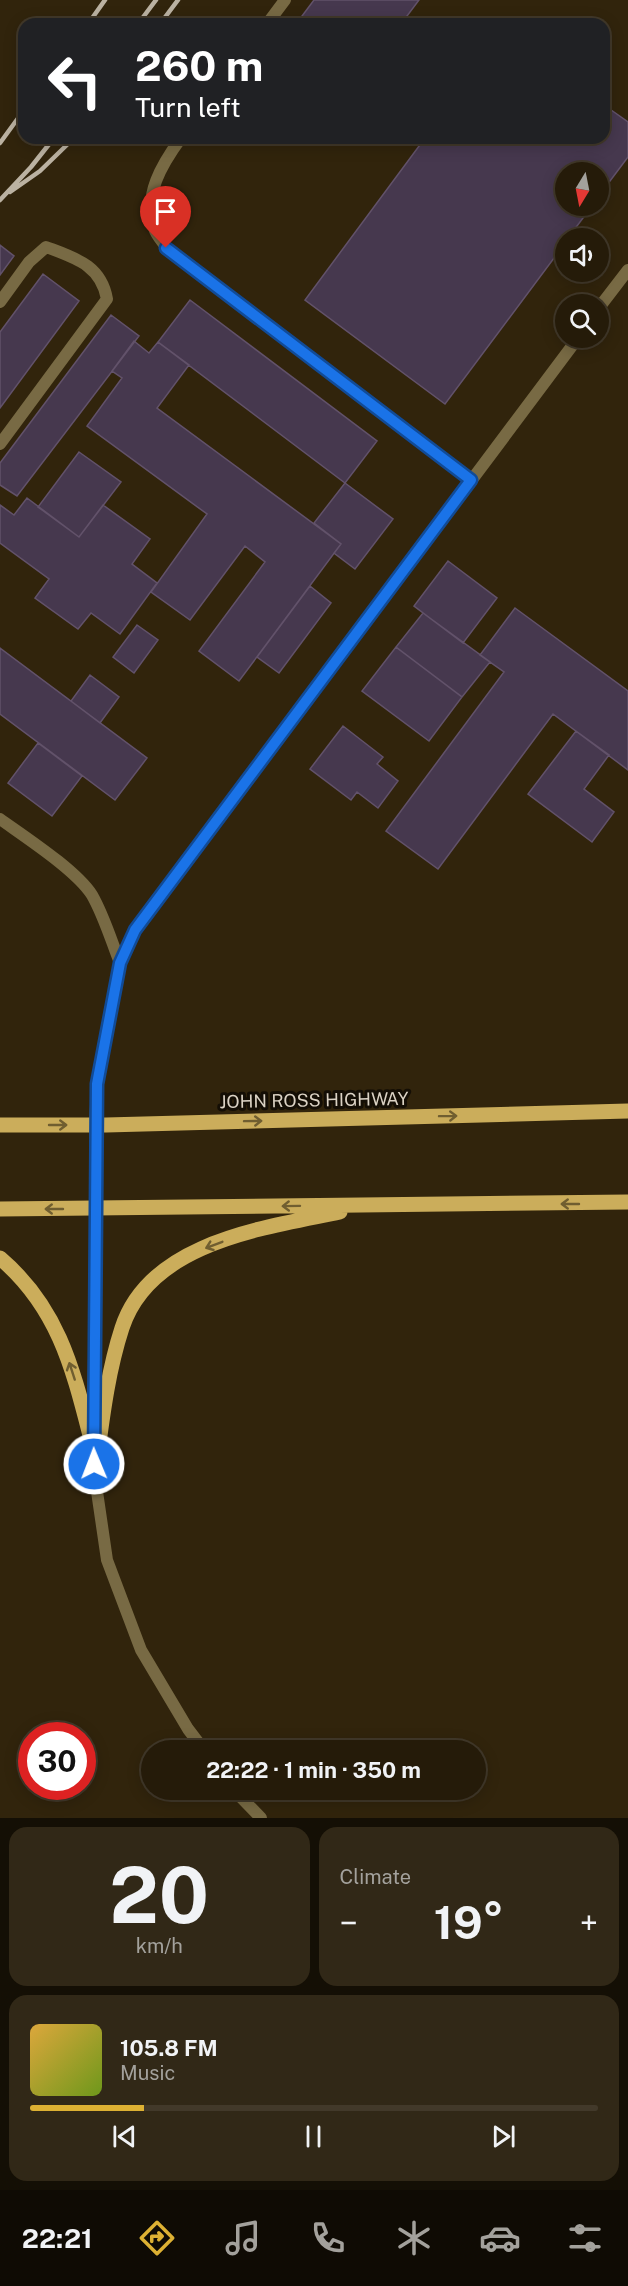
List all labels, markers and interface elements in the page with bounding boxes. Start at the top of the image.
text: 260 m [135,41,263,90]
icon: left [36,42,114,120]
text: Turn left [135,91,241,123]
north arrow [555,162,609,216]
map controls [555,162,609,348]
pin [140,186,191,248]
icon: arrive [149,195,182,228]
button: sound [555,228,609,282]
button: search [555,294,609,348]
street label: JOHN ROSS HIGHWAY [219,1088,409,1112]
one-way arrow [438,1110,458,1122]
one-way arrow [243,1115,263,1127]
one-way arrow [48,1119,68,1131]
one-way arrow [560,1198,580,1210]
one-way arrow [281,1200,301,1212]
one-way arrow [44,1203,64,1214]
one-way arrow [205,1240,224,1251]
one-way arrow [65,1362,76,1381]
position arrow [62,1432,126,1496]
speed limit sign: 30 [18,1722,96,1800]
text: 22:22 · 1 min · 350 m [206,1757,421,1783]
text: 20 [109,1849,209,1941]
text: Climate [340,1865,411,1889]
text: 19° [434,1896,504,1949]
text: − [340,1904,358,1942]
text: + [580,1904,598,1942]
text: km/h [136,1934,183,1958]
text: 105.8 FM [120,2035,218,2061]
text: Music [120,2061,175,2085]
icon: previous [108,2120,141,2153]
icon: pause [297,2120,330,2153]
icon: next [487,2120,520,2153]
icon: directions [136,2217,178,2259]
icon: music [222,2217,264,2259]
icon: phone [307,2217,349,2259]
icon: climate [393,2217,435,2259]
icon: car [479,2217,521,2259]
icon: filters [564,2217,606,2259]
text: 22:21 [22,2222,93,2254]

